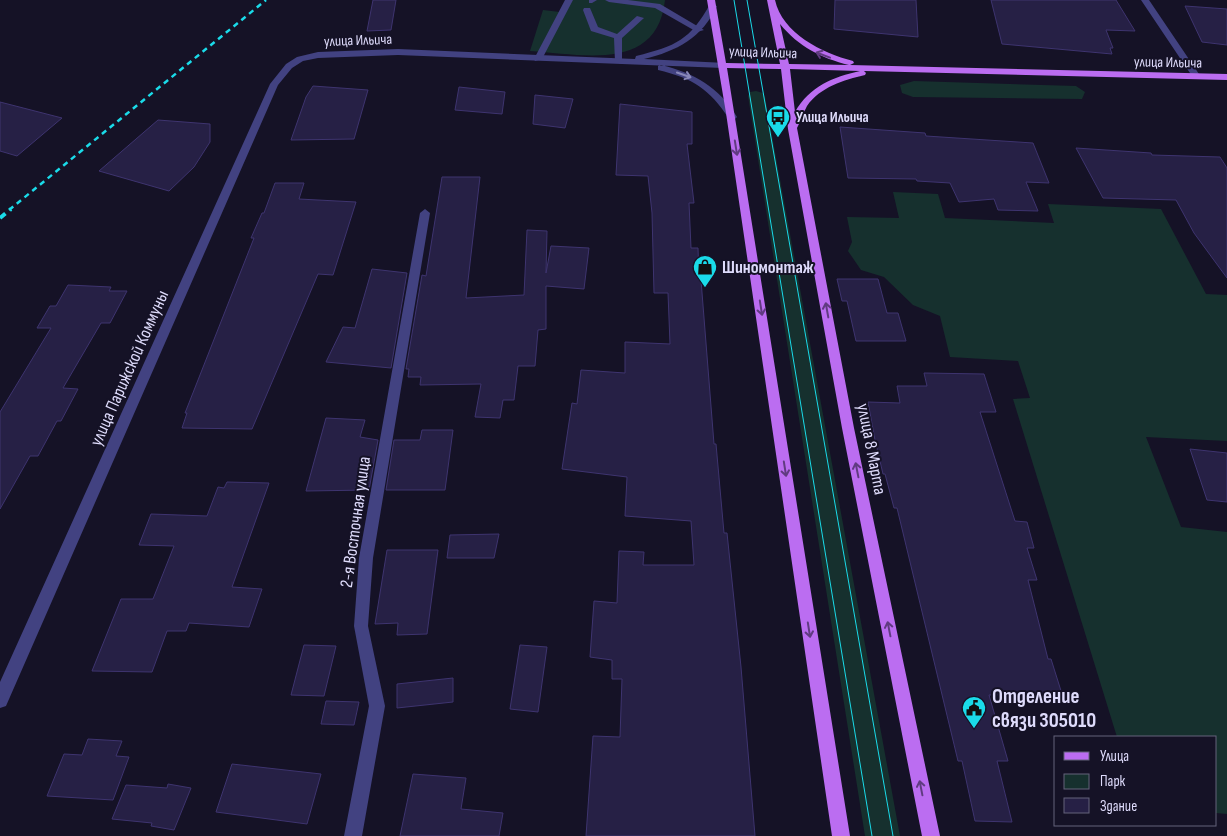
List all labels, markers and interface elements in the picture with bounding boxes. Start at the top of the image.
street label: улица Ильича [324,30,393,51]
street label: улица Ильича [729,42,798,63]
one-way arrow [815,50,831,59]
street label: улица Ильича [1134,52,1203,73]
one-way arrow [676,71,691,80]
bus stop icon: Улица Ильича [765,104,791,138]
place label: Улица Ильича [796,108,869,127]
one-way arrow [732,139,742,155]
shop icon: Шиномонтаж [692,254,718,288]
place label: Шиномонтаж [722,257,814,278]
street label: улица Парижской Коммуны [86,287,173,449]
one-way arrow [756,300,766,316]
one-way arrow [821,302,831,318]
street label: улица 8 Марта [852,402,891,496]
street label: 2-я Восточная улица [336,455,375,589]
one-way arrow [780,461,790,477]
one-way arrow [852,462,861,478]
one-way arrow [805,621,815,637]
one-way arrow [884,621,893,637]
place label: Отделение связи 305010 [992,684,1096,733]
public building icon: Отделение связи 305010 [961,695,987,729]
legend [1054,736,1217,826]
text: Улица [1100,747,1129,766]
text: Парк [1100,772,1126,791]
one-way arrow [916,781,925,797]
text: Здание [1100,797,1137,816]

